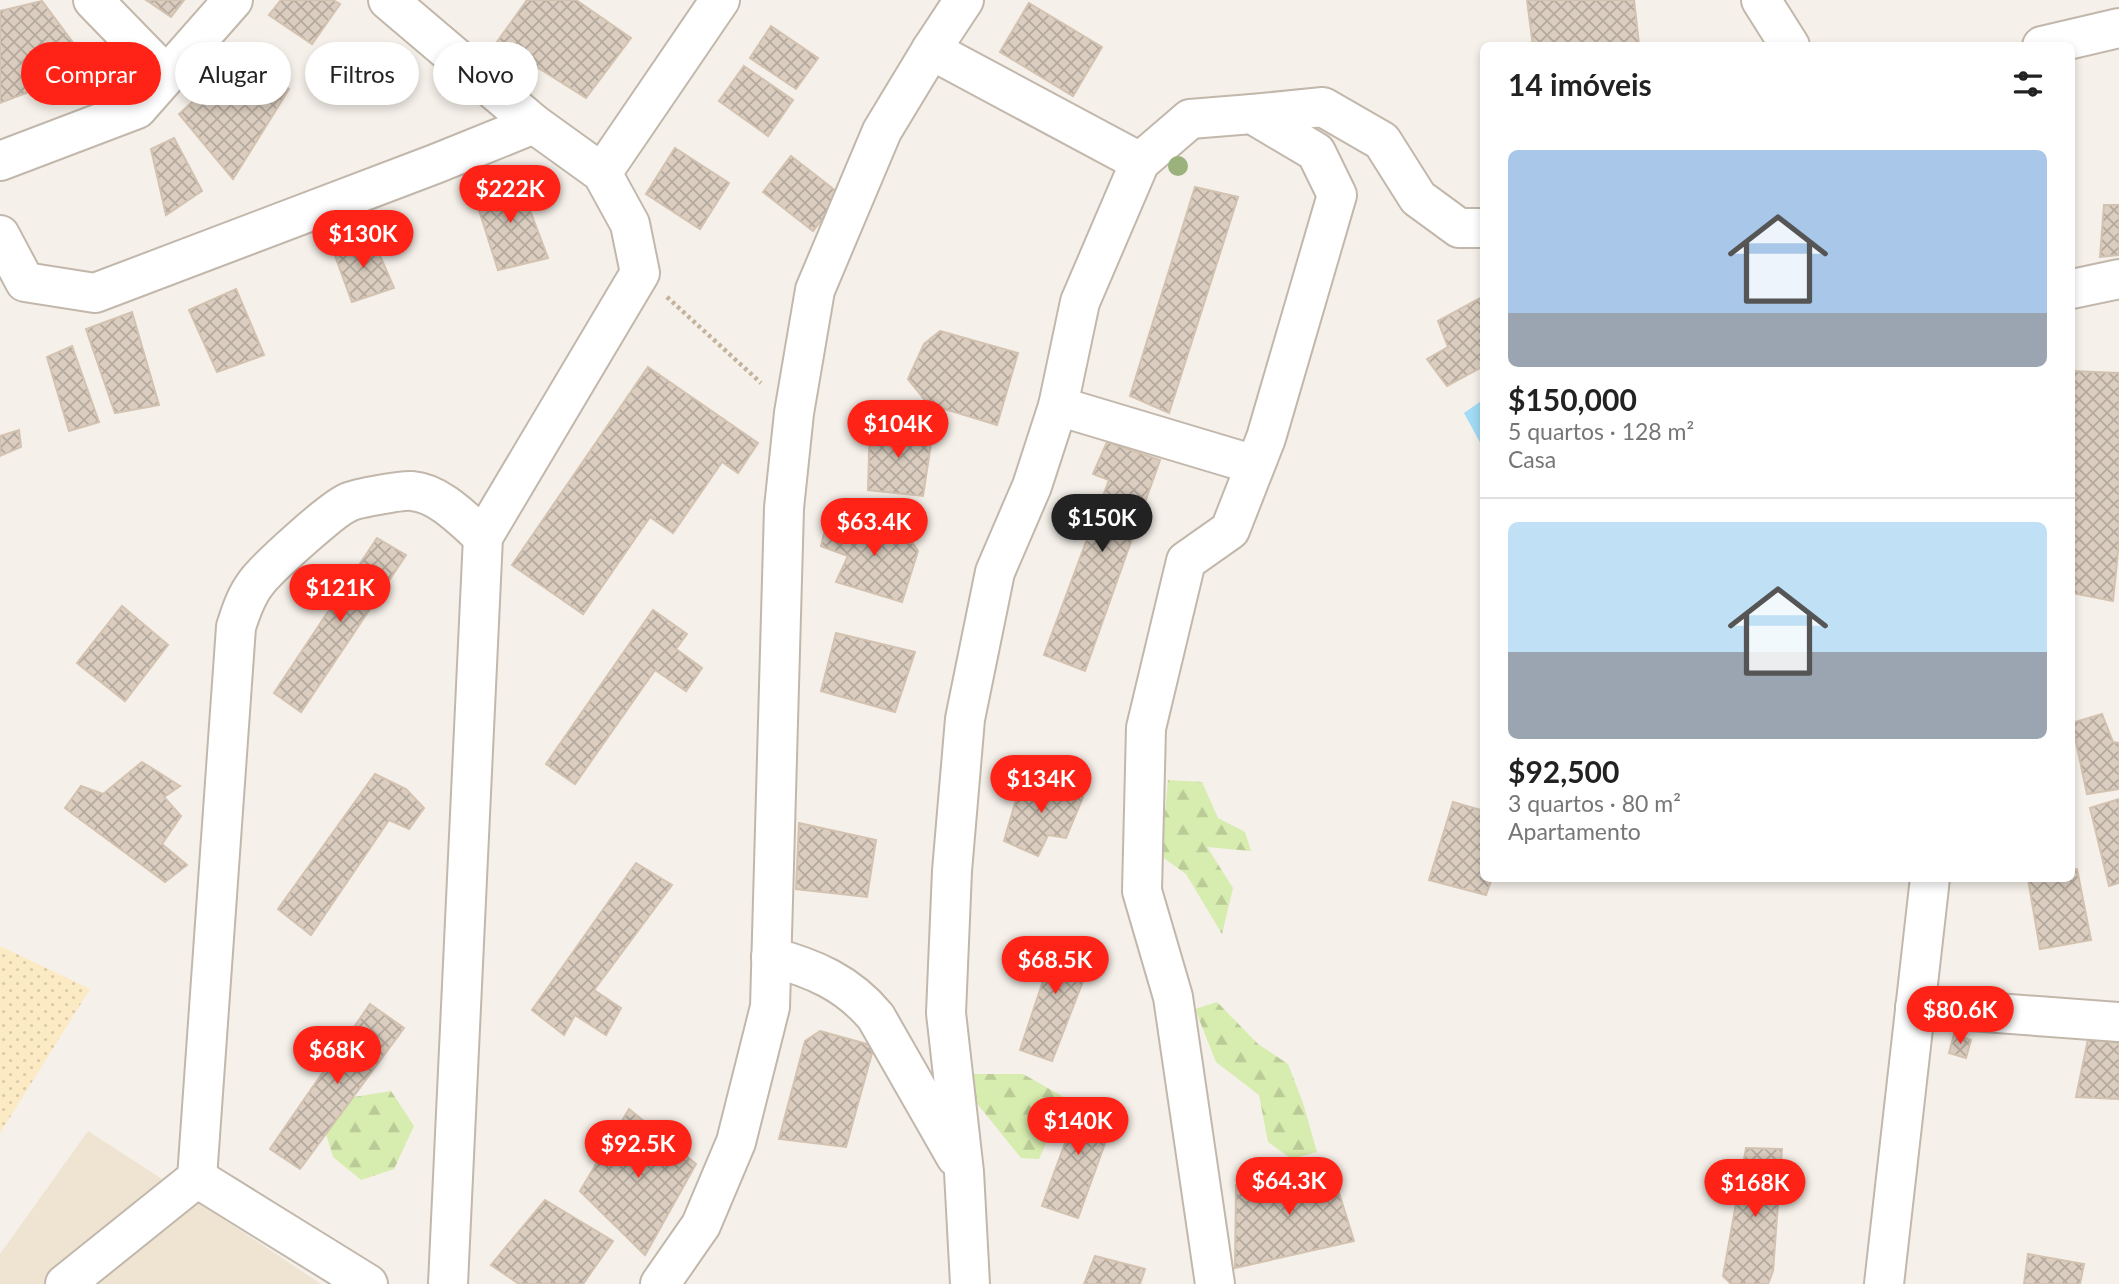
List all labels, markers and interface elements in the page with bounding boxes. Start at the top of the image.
chip: Comprar [21,42,161,105]
chip: Alugar [175,42,291,105]
chip: Filtros [305,42,419,105]
chip: Novo [433,42,538,105]
icon: filters [2009,65,2047,103]
text: 14 imóveis [1508,66,1652,102]
pin: $222K [461,166,559,225]
text: $222K [475,174,545,202]
icon: home [1715,196,1841,322]
pin: $130K [314,210,412,270]
text: $130K [328,219,398,247]
text: $150,000 [1508,381,1637,417]
pin: $104K [849,400,947,460]
text: $104K [863,409,933,437]
text: 5 quartos · 128 m² [1508,417,1694,445]
text: Casa [1508,445,1556,473]
pin: $150K [1053,494,1151,554]
pin: $63.4K [817,498,931,558]
text: $150K [1067,503,1137,531]
text: $63.4K [837,507,911,535]
pin: $121K [291,564,389,624]
icon: home [1715,568,1841,694]
text: $121K [305,573,375,601]
text: $92,500 [1508,753,1619,789]
pin: $134K [992,756,1090,815]
text: $134K [1006,764,1076,792]
text: 3 quartos · 80 m² [1508,789,1681,817]
text: Apartamento [1508,817,1641,845]
pin: $68.5K [998,936,1112,996]
text: $68.5K [1018,945,1092,973]
pin: $80.6K [1903,986,2017,1046]
text: $80.6K [1923,995,1997,1023]
pin: $68K [296,1026,378,1086]
text: $68K [309,1035,365,1063]
pin: $140K [1029,1098,1127,1157]
text: $140K [1043,1106,1113,1134]
pin: $92.5K [581,1120,695,1180]
text: $92.5K [601,1129,675,1157]
pin: $64.3K [1232,1158,1346,1217]
pin: $168K [1706,1160,1804,1219]
text: $64.3K [1252,1166,1326,1194]
text: $168K [1720,1168,1790,1196]

